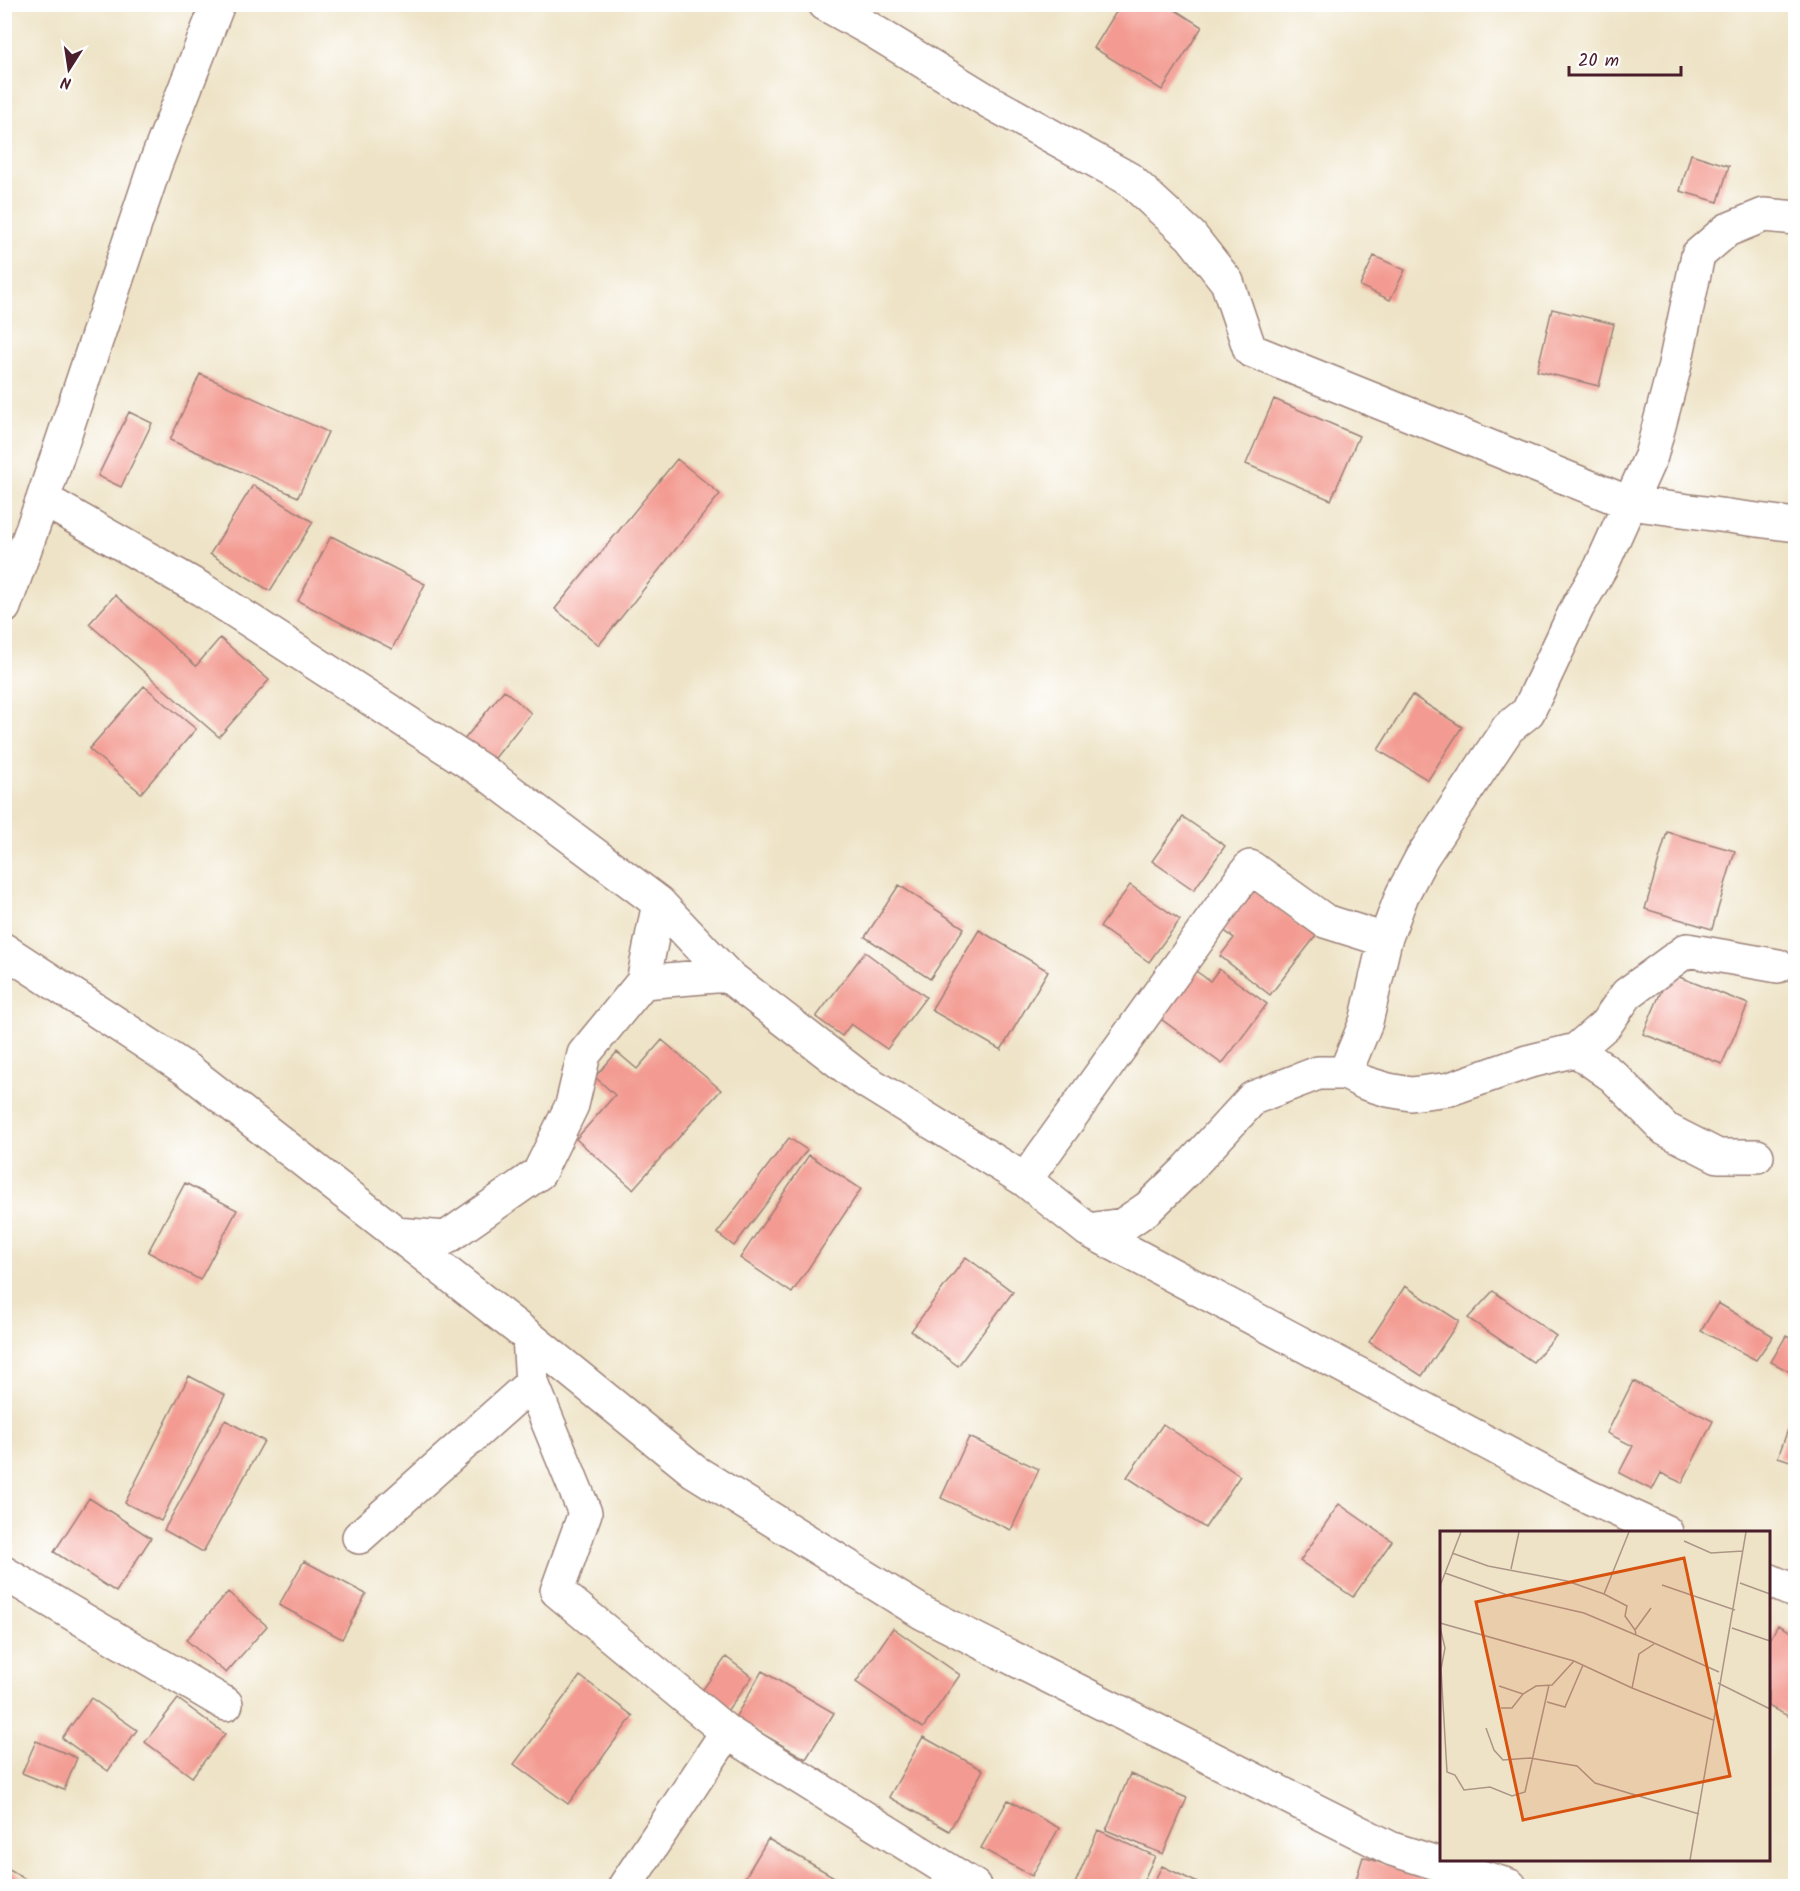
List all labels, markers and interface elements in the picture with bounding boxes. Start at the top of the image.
north arrow [39,39,99,99]
scale bar [1569,39,1682,77]
text: 20 m [1578,47,1619,76]
text: N [59,69,74,95]
inset map [1440,1531,1770,1861]

